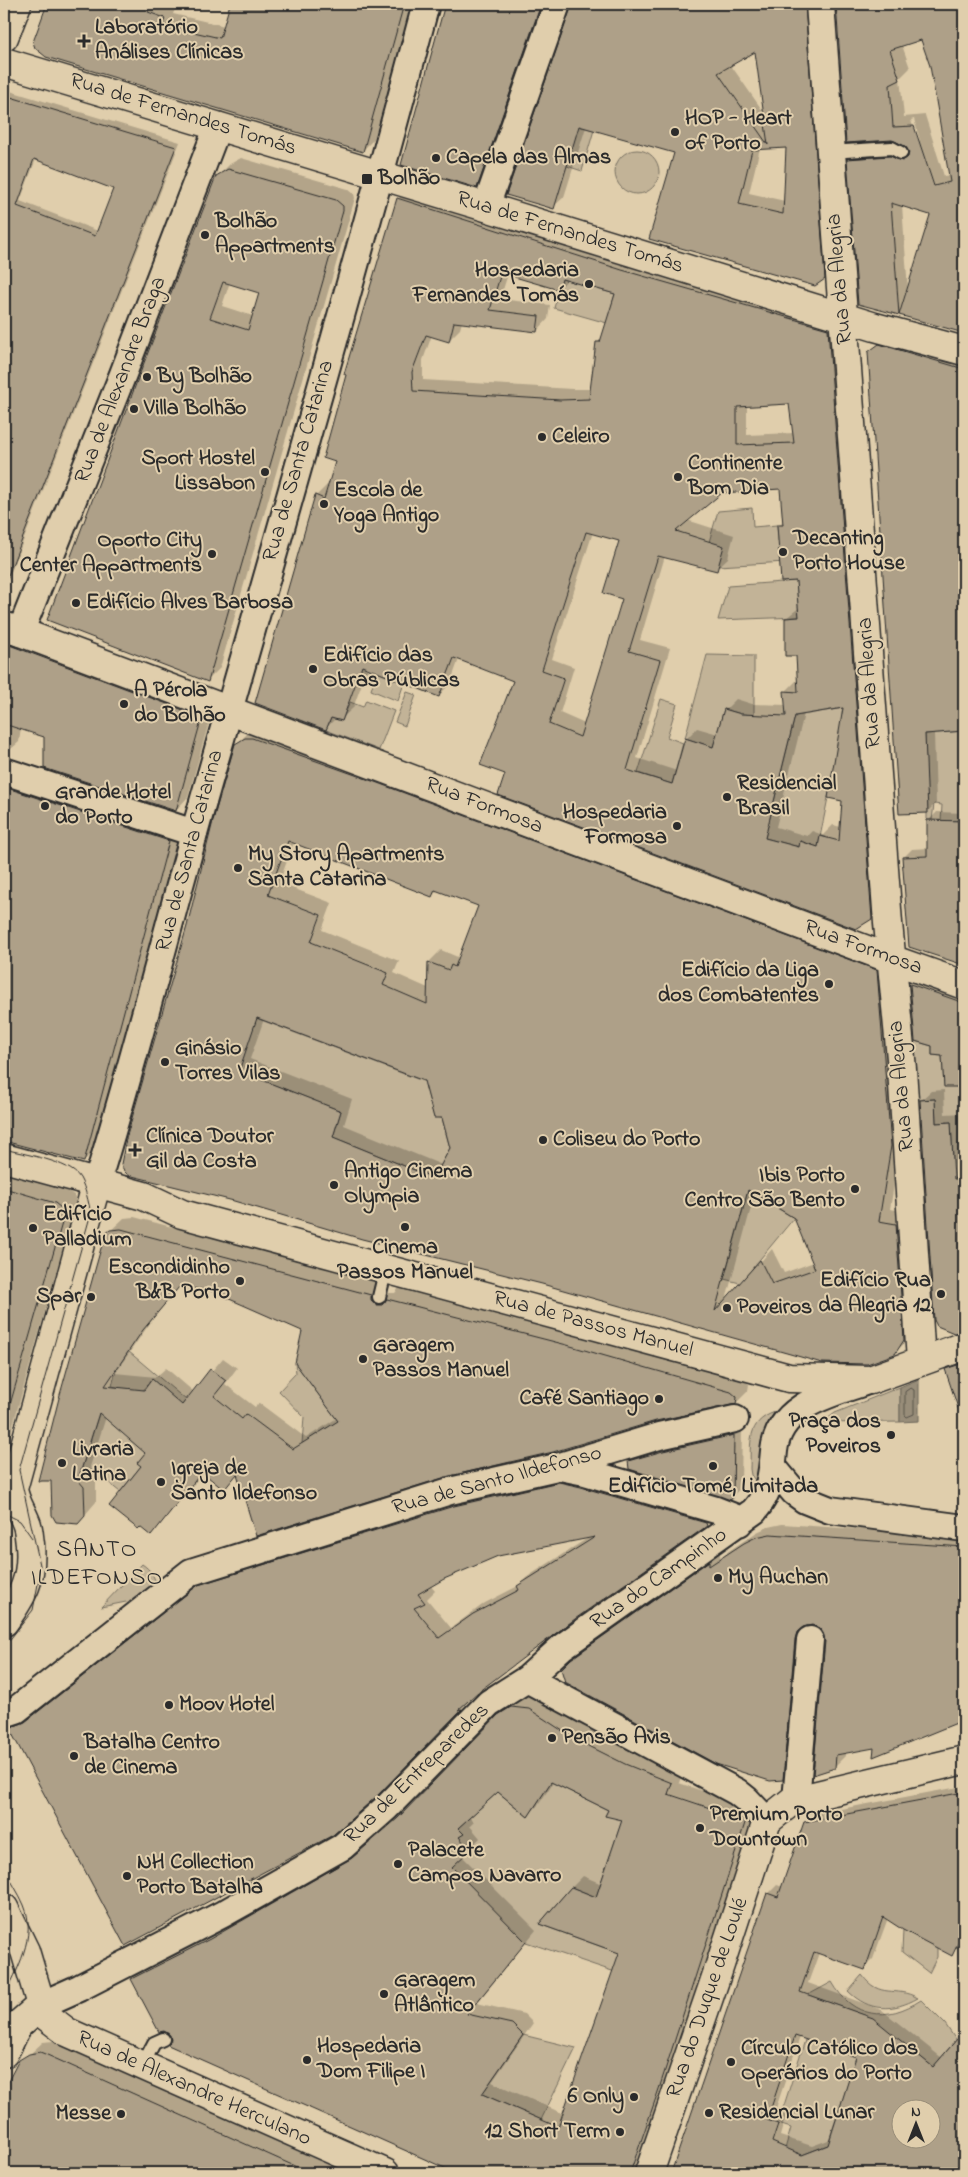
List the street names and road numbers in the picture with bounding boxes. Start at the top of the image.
street label: Rua de Fernandes Tomás [66,65,300,165]
street label: Rua de Fernandes Tomás [453,183,687,283]
street label: Rua da Alegria [818,212,863,346]
street label: Rua de Alexandre Braga [67,272,176,488]
street label: Rua de Santa Catarina [255,357,343,565]
street label: Rua da Alegria [849,616,892,750]
street label: Rua de Santa Catarina [148,746,232,956]
street label: Rua Formosa [420,769,548,843]
street label: Rua Formosa [799,912,927,984]
street label: Rua da Alegria [880,1019,925,1153]
street label: Rua de Passos Manuel [489,1283,697,1367]
street label: Rua de Santo Ildefonso [389,1438,605,1524]
street label: Rua do Campinho [584,1520,734,1638]
street label: Rua de Entreparedes [337,1696,497,1852]
street label: Rua do Duque de Loulé [659,1893,757,2103]
street label: Rua de Alexandre Herculano [72,2023,316,2155]

